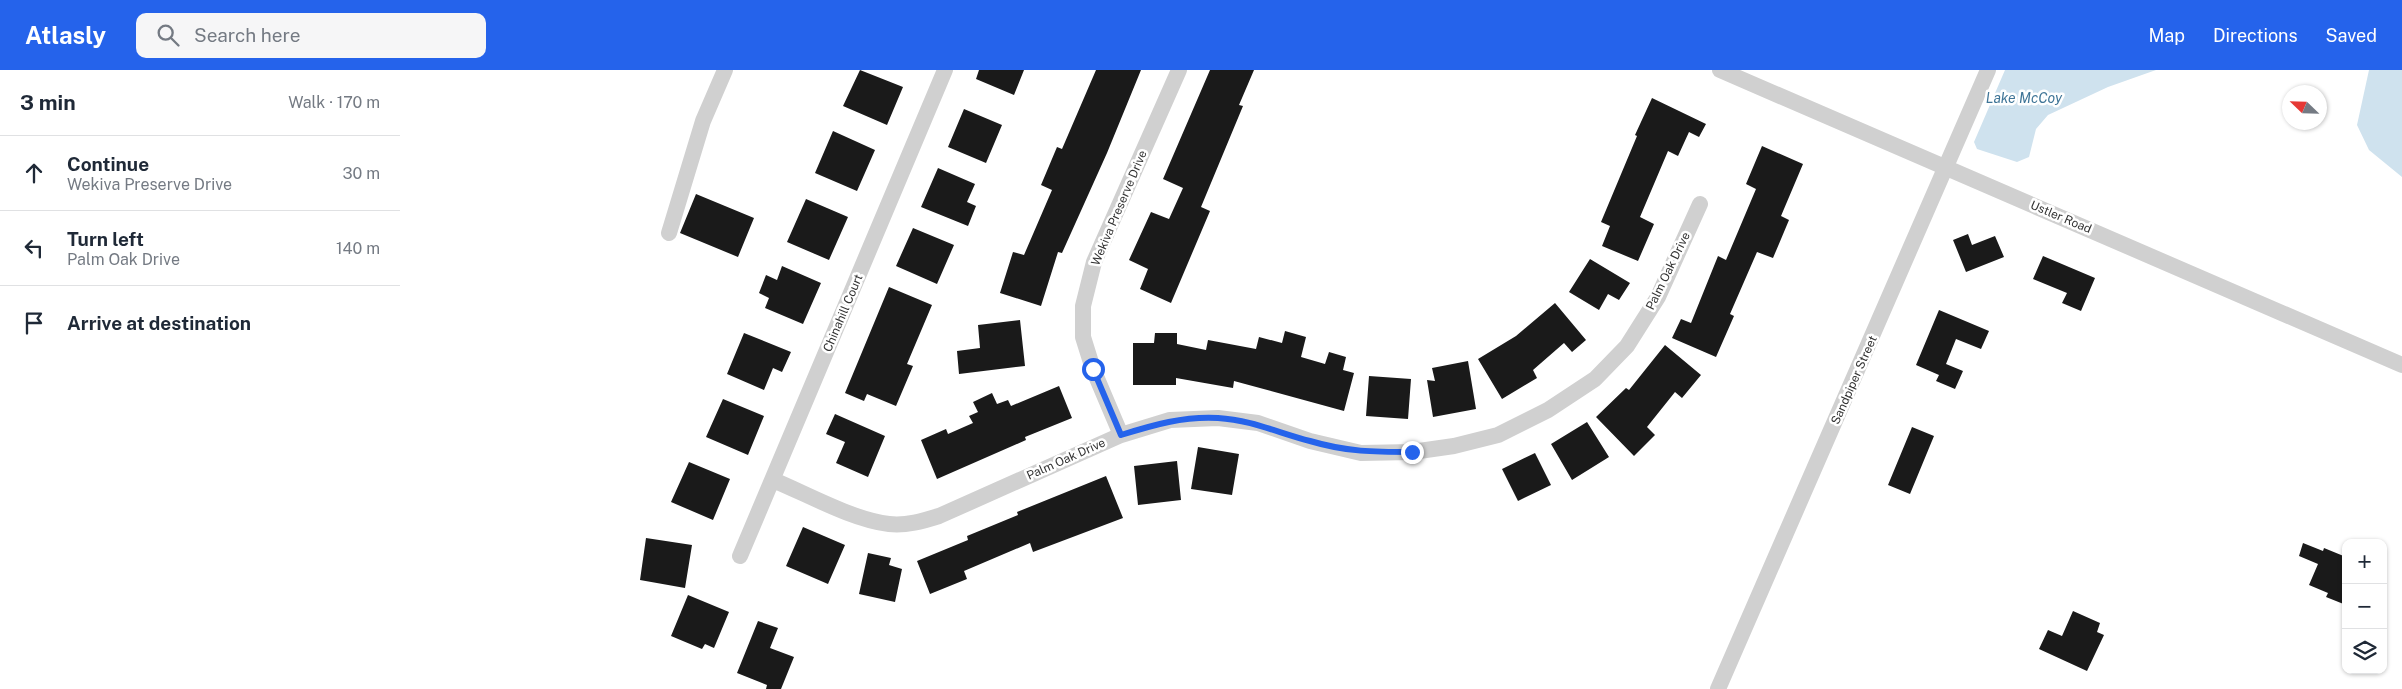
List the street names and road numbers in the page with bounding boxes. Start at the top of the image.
street label: Wekiva Preserve Drive [1088,148,1150,268]
street label: Ustler Road [2028,198,2094,236]
street label: Palm Oak Drive [1643,230,1693,312]
street label: Chinahill Court [820,272,866,354]
street label: Sandpiper Street [1828,333,1880,427]
street label: Palm Oak Drive [1024,435,1108,483]

